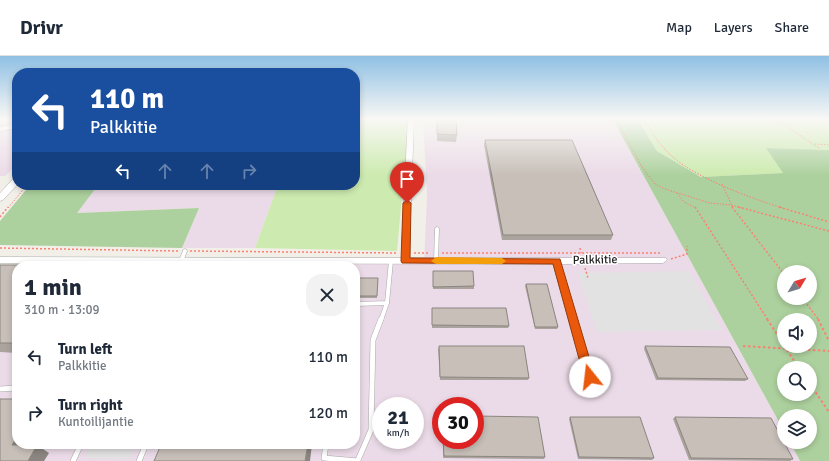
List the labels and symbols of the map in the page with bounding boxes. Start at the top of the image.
pin [390,162,424,203]
street label: Palkkitie [572,252,618,268]
north arrow [777,265,817,305]
position arrow [569,356,611,398]
speed limit sign: 30 [432,397,484,449]

